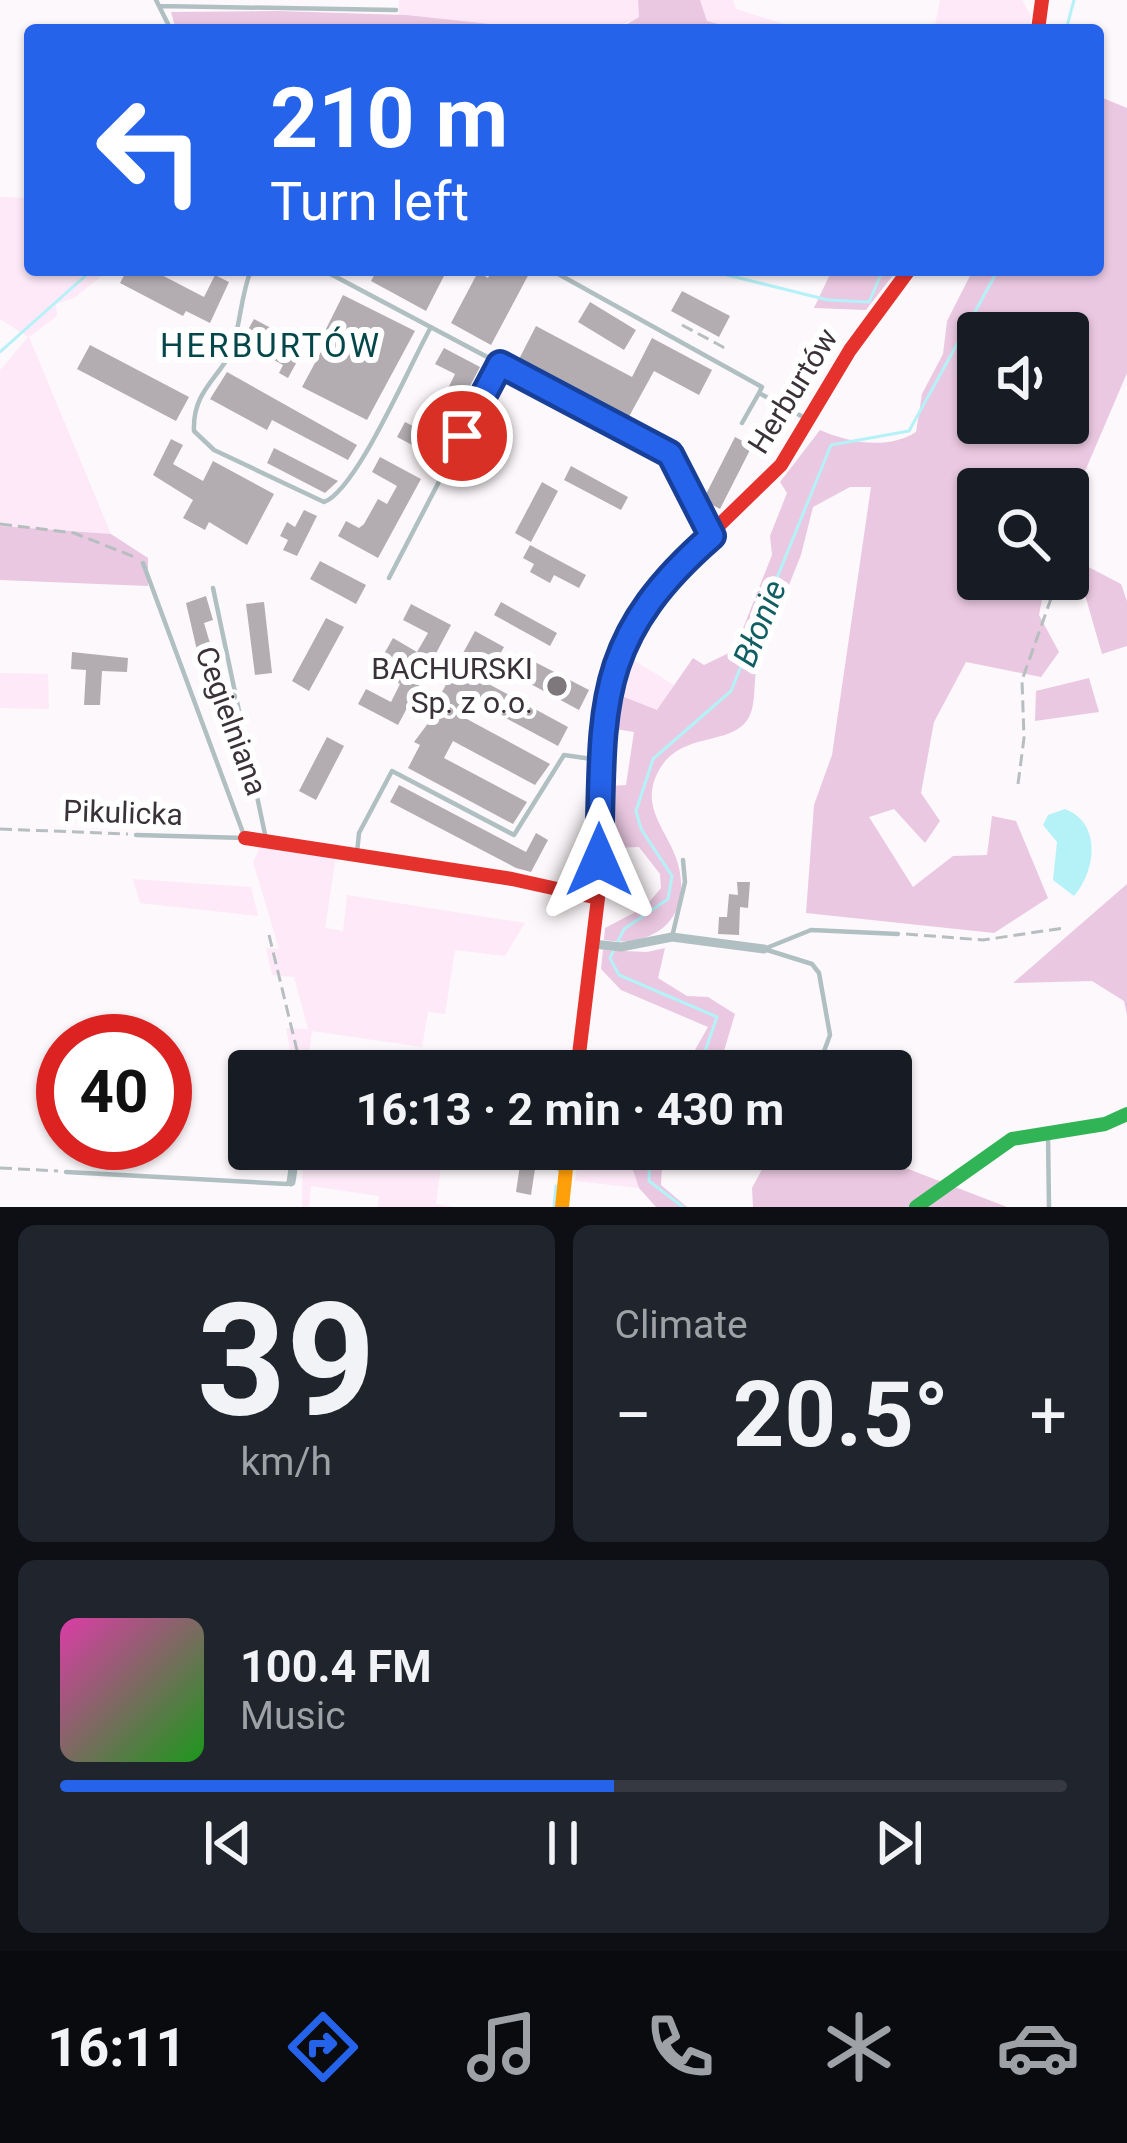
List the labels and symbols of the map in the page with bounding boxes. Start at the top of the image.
street label: Herburtów [740,322,845,460]
district label: HERBURTÓW [160,326,382,365]
pin [411,385,513,487]
water label: Błonie [725,574,794,672]
street label: Cegielniana [188,642,275,800]
place label: BACHURSKI Sp. z o.o. [371,651,533,720]
marker: BACHURSKI Sp. z o.o. [544,673,570,699]
street label: Pikulicka [63,793,183,832]
position arrow [536,797,662,923]
speed limit sign: 40 [36,1014,192,1170]

